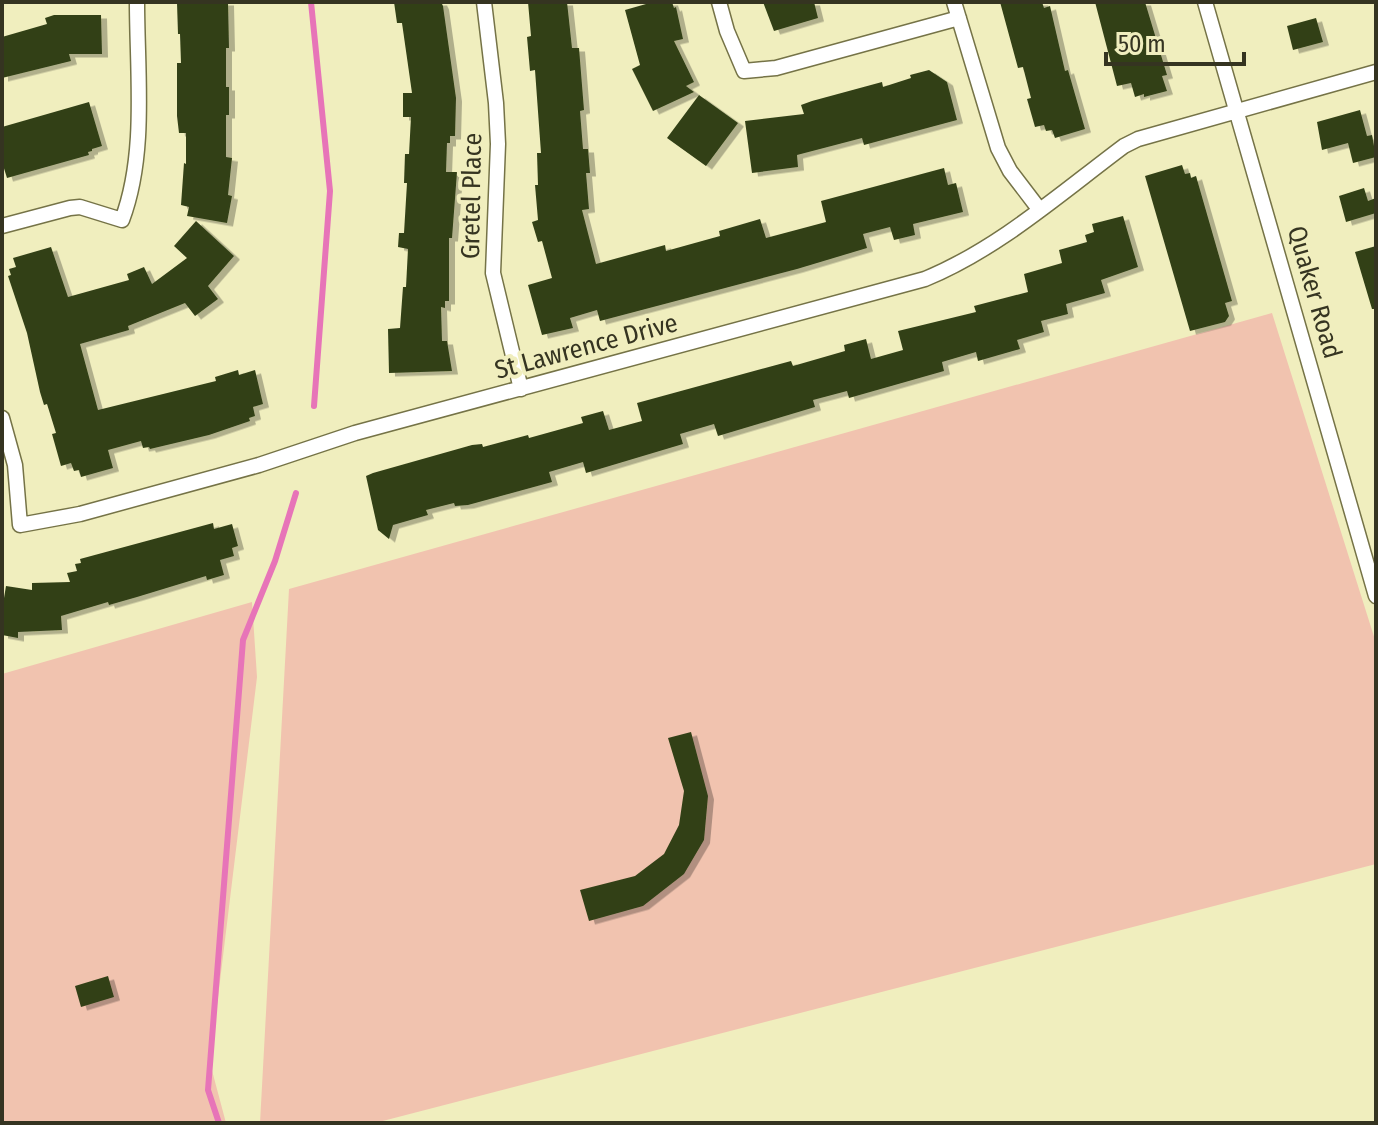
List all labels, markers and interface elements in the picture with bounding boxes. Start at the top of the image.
scale bar [1106,16,1244,66]
text: 50 m [1118,30,1166,58]
street label: Gretel Place [455,133,488,259]
street label: Quaker Road [1281,222,1348,362]
street label: St Lawrence Drive [491,307,681,386]

